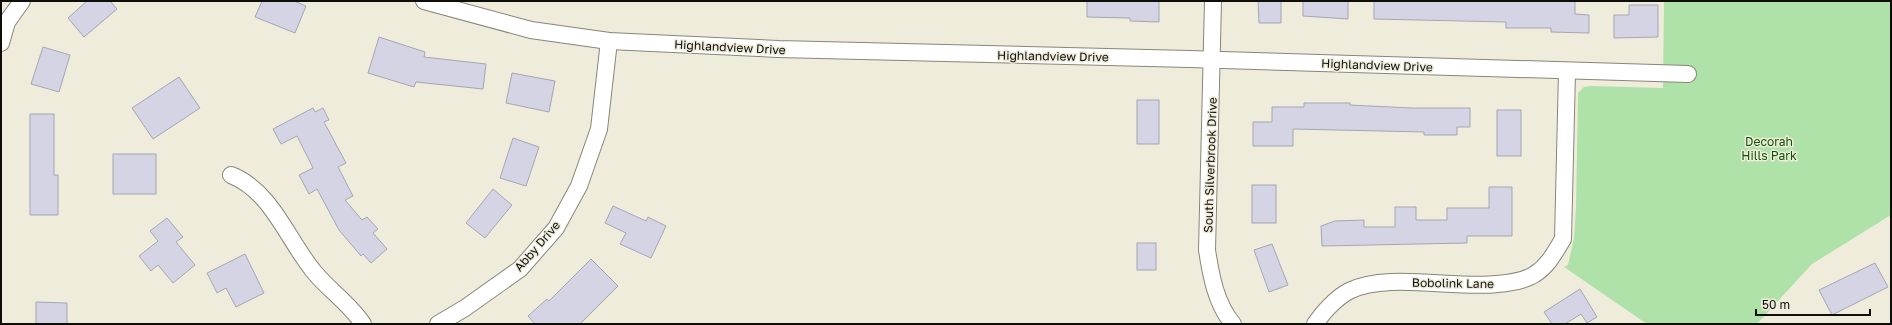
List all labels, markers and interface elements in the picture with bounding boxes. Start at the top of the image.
street label: Highlandview Drive [674,37,786,57]
street label: Highlandview Drive [997,48,1109,64]
street label: Highlandview Drive [1321,56,1433,74]
street label: South Silverbrook Drive [1200,97,1220,233]
park label: Decorah Hills Park [1741,134,1797,163]
street label: Abby Drive [511,218,563,274]
street label: Bobolink Lane [1412,275,1494,291]
scale bar [1756,291,1870,317]
text: 50 m [1762,297,1790,312]

